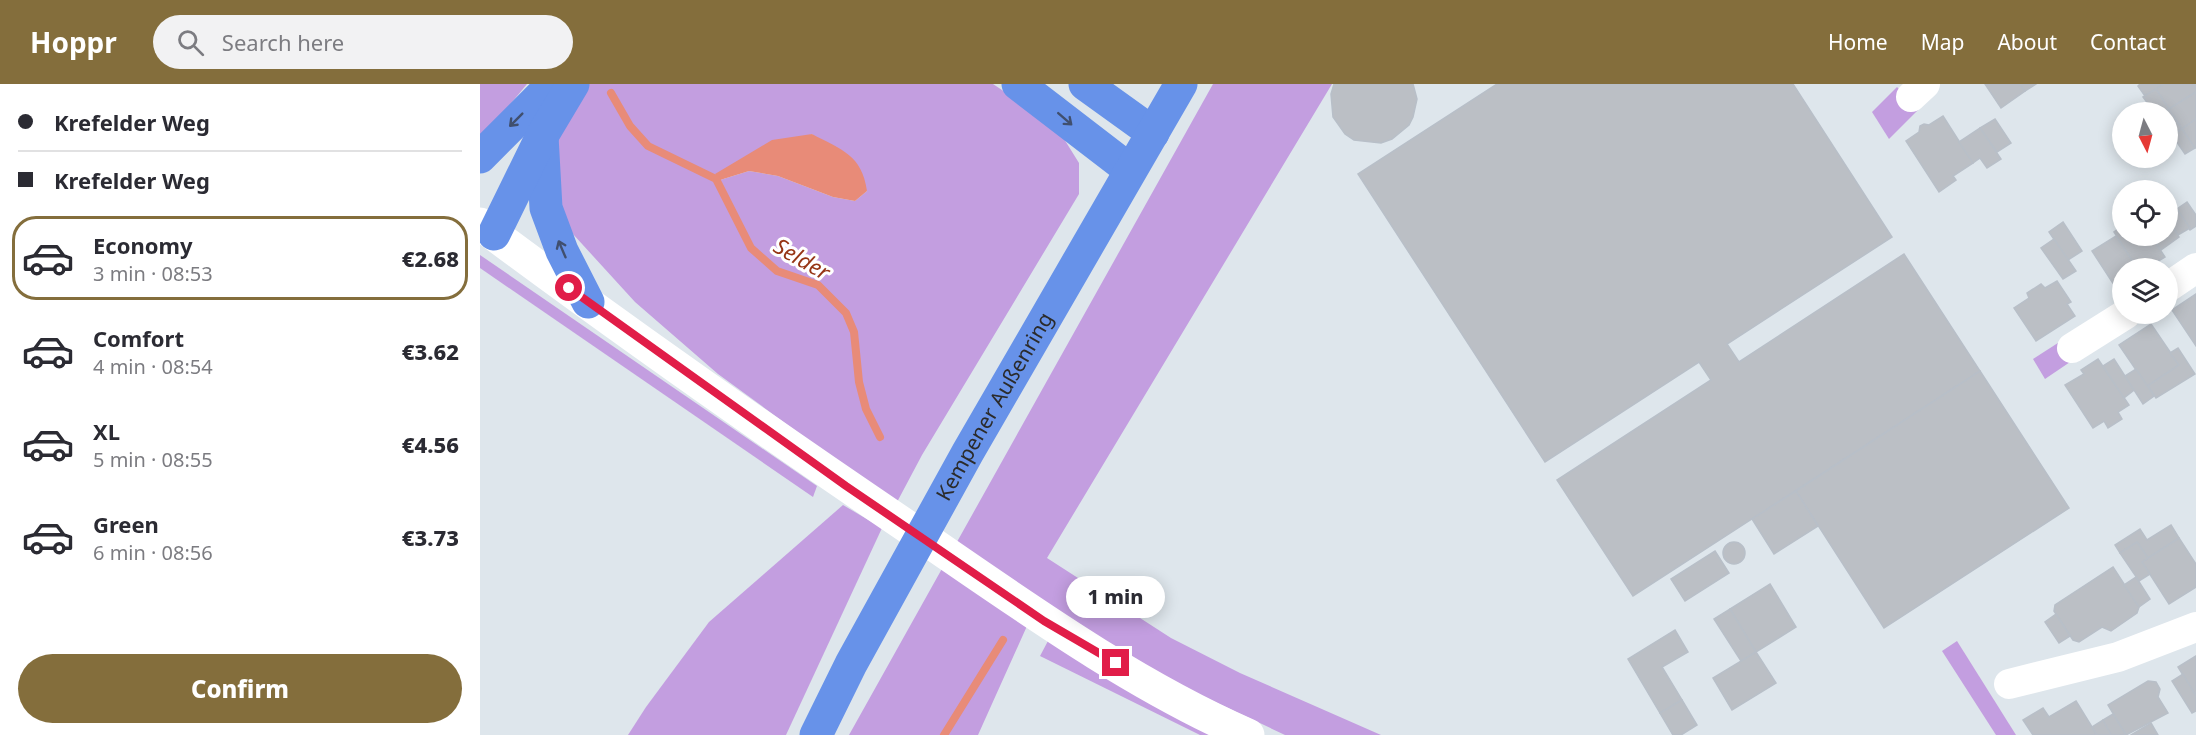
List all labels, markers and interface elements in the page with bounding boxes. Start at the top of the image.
search box [153,15,573,69]
text: Hoppr [30,23,117,61]
icon: search [174,26,207,59]
text: Search here [222,27,344,57]
text: Home [1828,28,1888,56]
text: Map [1921,28,1964,56]
text: About [1997,28,2057,56]
text: Contact [2090,28,2166,56]
north arrow [2112,102,2178,168]
map controls [2112,102,2178,324]
text: Krefelder Weg [54,107,210,137]
one-way arrow [1057,112,1072,126]
one-way arrow [509,113,524,128]
text: Krefelder Weg [54,165,210,195]
button: locate [2112,180,2178,246]
text: Economy [93,230,192,260]
water label: Selder [769,230,837,287]
icon: car [21,231,75,285]
one-way arrow [556,241,567,259]
text: €2.68 [402,243,459,273]
button: layers [2112,258,2178,324]
text: 3 min · 08:53 [93,260,213,287]
route start [555,274,582,301]
street label: Kempener Außenring [929,307,1059,505]
text: Comfort [93,323,184,353]
icon: car [21,324,75,378]
text: €3.62 [402,336,459,366]
text: 4 min · 08:54 [93,353,213,380]
text: XL [93,416,120,446]
icon: car [21,417,75,471]
text: €4.56 [402,429,459,459]
text: 5 min · 08:55 [93,446,213,473]
text: Green [93,509,159,539]
icon: car [21,510,75,564]
text: €3.73 [402,522,459,552]
text: 6 min · 08:56 [93,539,213,566]
callout: 1 min [1066,576,1166,618]
text: 1 min [1088,583,1143,610]
route end [1102,649,1129,676]
button: Confirm [18,654,462,723]

